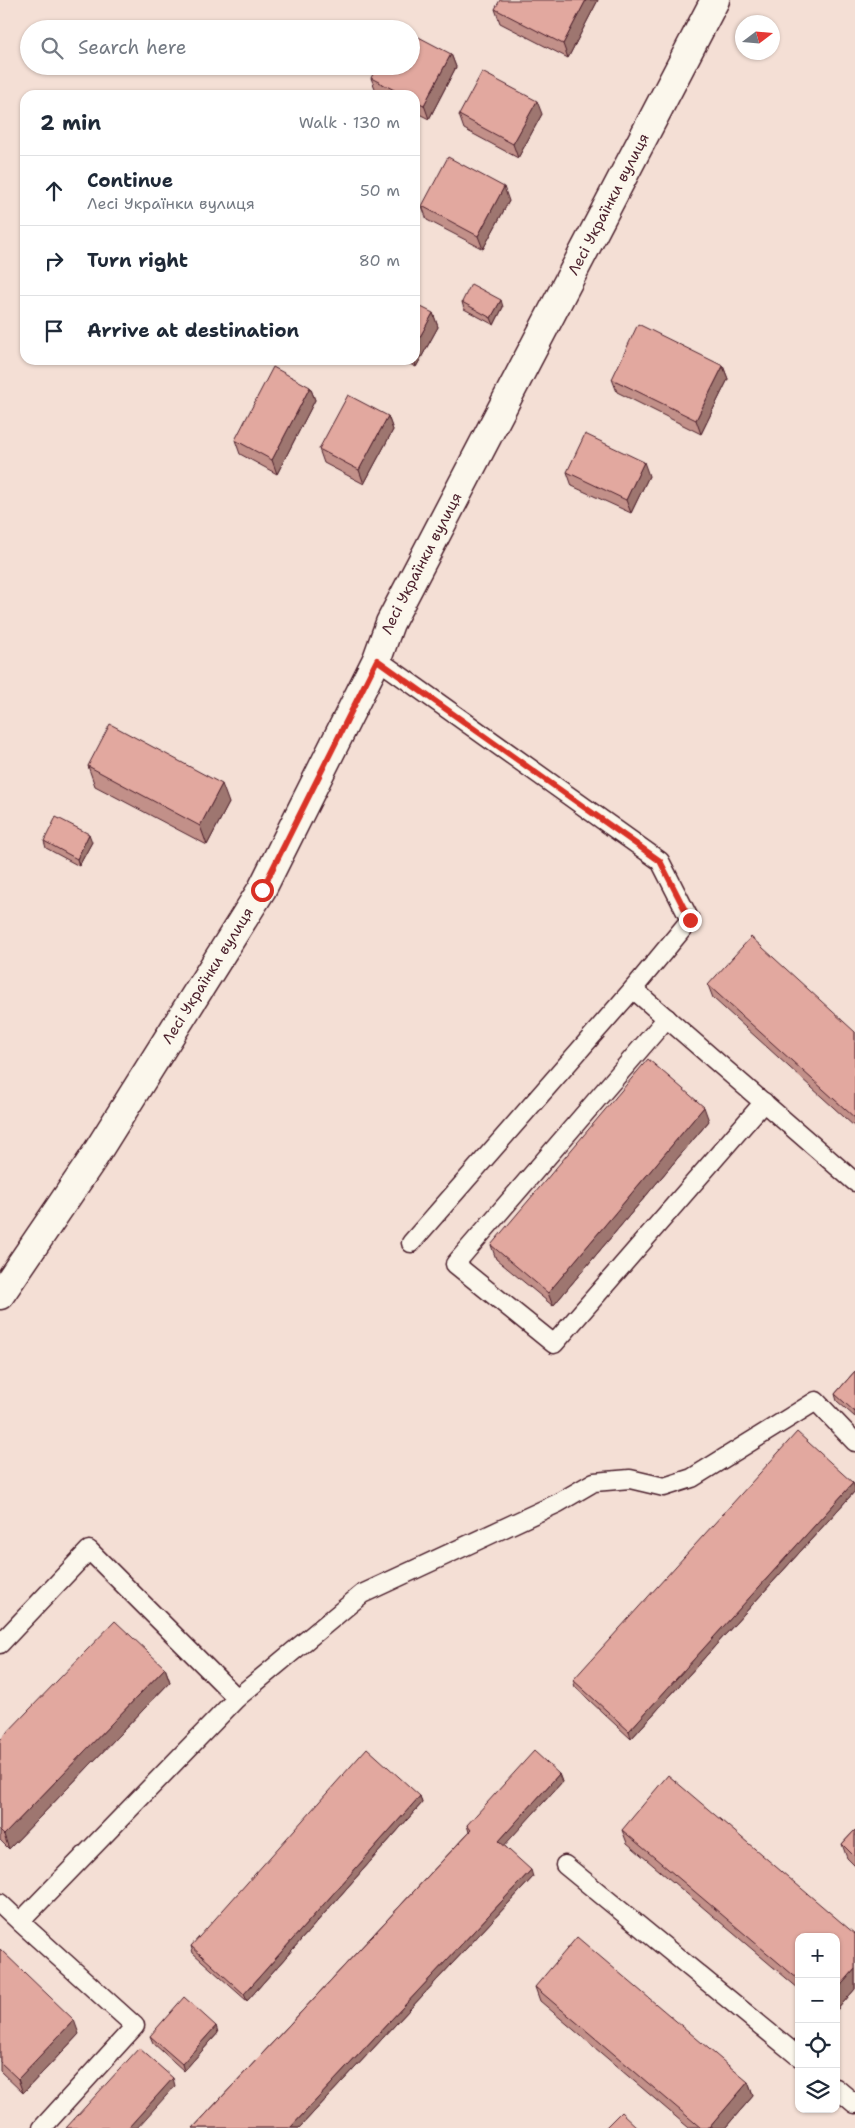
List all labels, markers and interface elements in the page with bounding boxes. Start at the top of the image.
north arrow [735,15,780,60]
search box [20,20,420,75]
icon: search [38,34,66,62]
text: Search here [78,35,187,60]
text: 2 min [40,109,101,137]
text: Walk · 130 m [299,112,400,133]
street label: Лесі Українки вулиця [563,130,654,279]
text: Continue [87,168,173,193]
icon: ahead [40,177,68,205]
text: 50 m [360,180,400,201]
text: Лесі Українки вулиця [87,193,255,214]
icon: right [40,247,68,275]
text: Turn right [87,248,188,273]
text: 80 m [359,250,400,271]
icon: arrive [40,317,68,345]
text: Arrive at destination [87,318,299,343]
street label: Лесі Українки вулиця [377,489,466,637]
route start [251,879,274,902]
street label: Лесі Українки вулиця [157,904,258,1048]
route end [679,909,702,932]
map controls [795,1933,840,2113]
button: + [795,1933,840,1978]
button: − [795,1978,840,2023]
button: locate [795,2023,840,2068]
button: layers [795,2068,840,2113]

